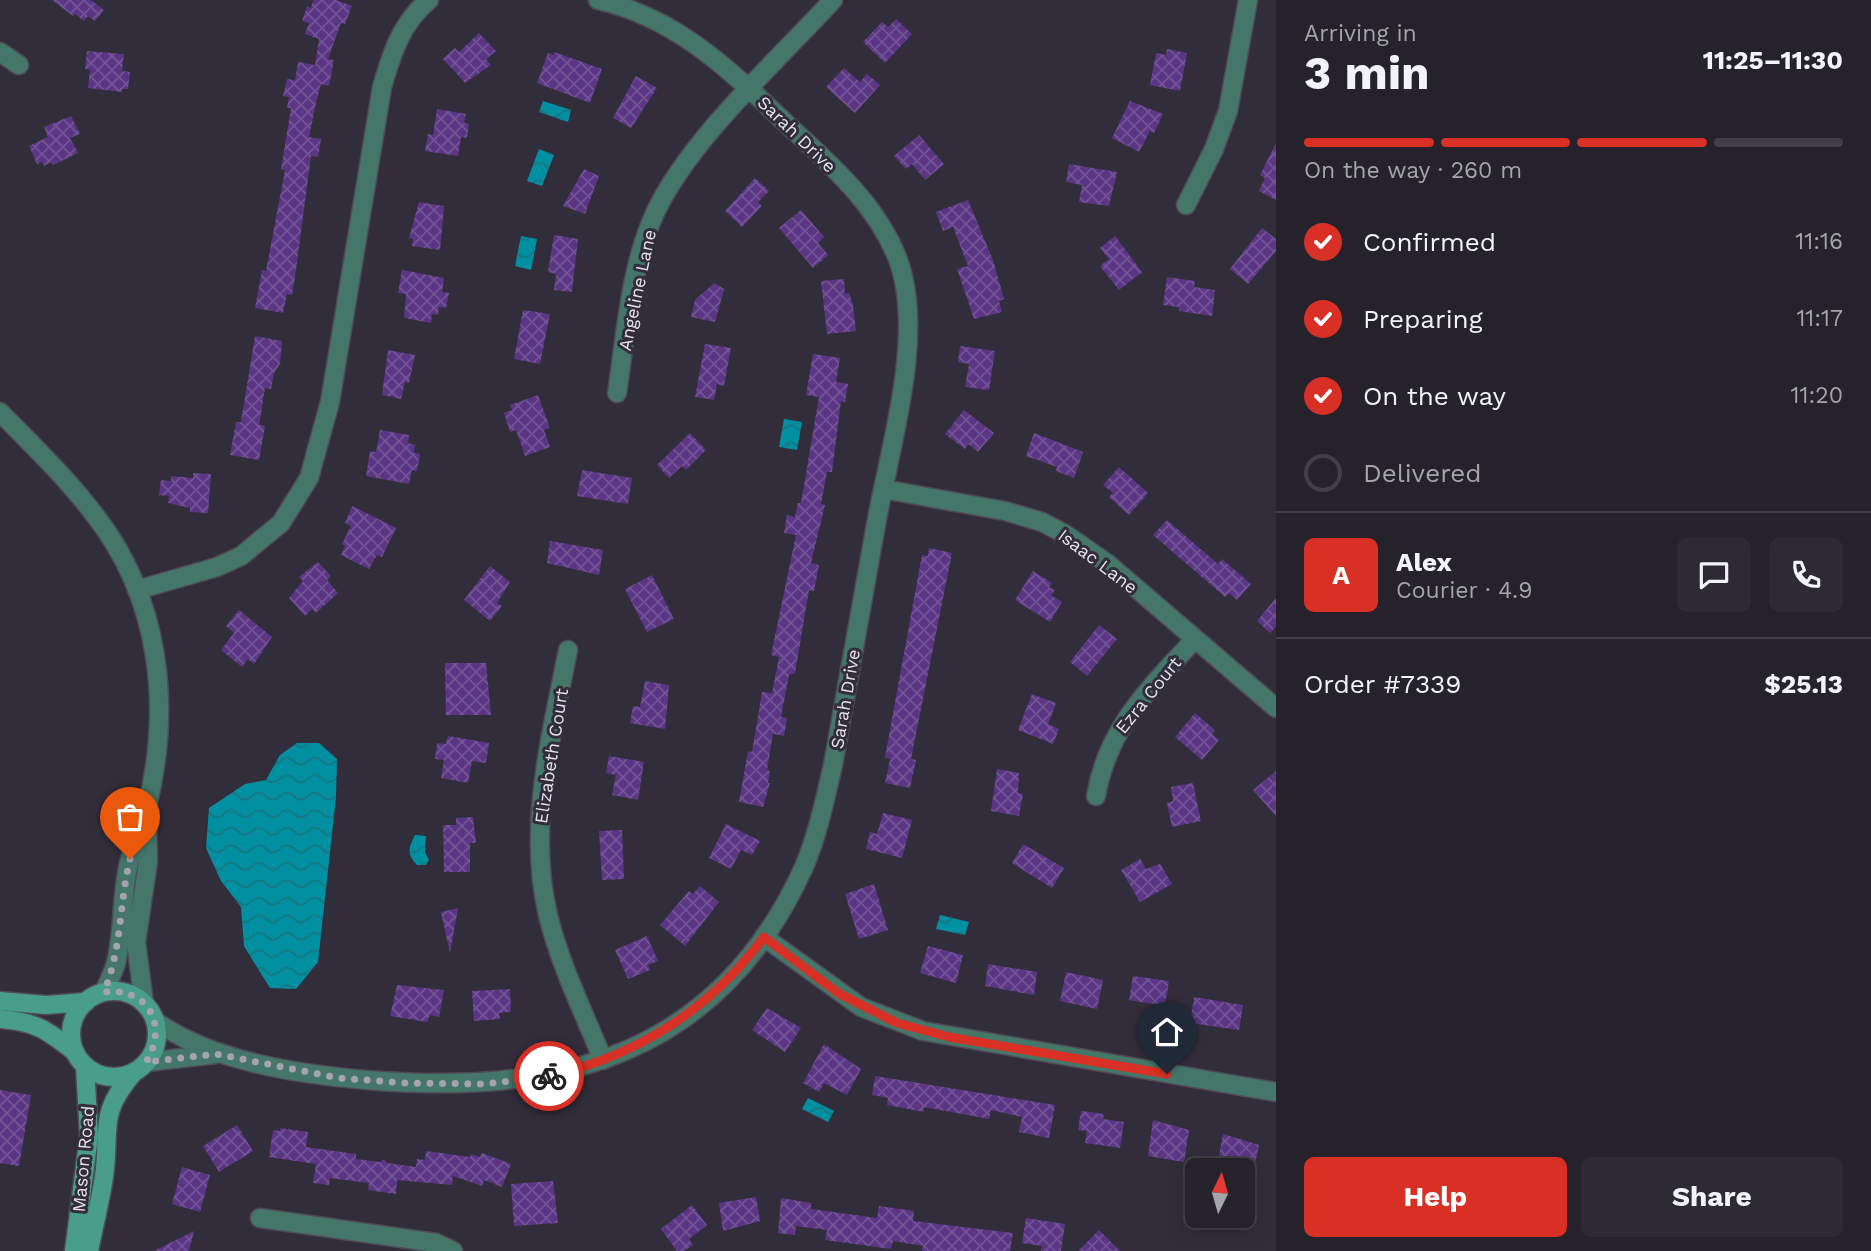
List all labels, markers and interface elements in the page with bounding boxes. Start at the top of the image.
text: Arriving in [1304,20,1417,47]
text: 11:25–11:30 [1703,45,1843,75]
text: 3 min [1304,46,1430,100]
street label: Sarah Drive [753,91,841,177]
text: On the way · 260 m [1304,157,1522,184]
icon: check [1304,223,1342,261]
street label: Angeline Lane [614,227,660,353]
text: Confirmed [1363,227,1496,257]
text: 11:16 [1795,228,1843,255]
icon: check [1304,300,1342,338]
text: Preparing [1363,304,1483,334]
text: 11:17 [1796,305,1843,332]
icon: check [1304,377,1342,415]
text: On the way [1363,381,1506,411]
text: 11:20 [1791,382,1843,409]
text: Delivered [1363,458,1482,488]
street label: Isaac Lane [1054,524,1142,598]
button: chat [1677,538,1751,612]
button: phone [1769,538,1843,612]
text: Alex [1396,547,1452,577]
text: A [1332,560,1350,590]
text: Courier · 4.9 [1396,577,1532,604]
street label: Sarah Drive [826,648,864,750]
street label: Ezra Court [1111,652,1186,738]
text: Order #7339 [1304,669,1461,699]
text: $25.13 [1764,669,1843,699]
street label: Elizabeth Court [530,687,572,825]
pin [100,787,160,859]
icon: bag [111,798,149,836]
pin [1137,1002,1197,1074]
icon: home [1148,1013,1186,1051]
courier [514,1041,584,1111]
icon: bike [530,1057,568,1095]
street label: Mason Road [68,1105,98,1213]
button: Help [1304,1157,1567,1237]
button: Share [1581,1157,1843,1237]
north arrow [1185,1158,1255,1228]
map controls [1185,1158,1255,1228]

